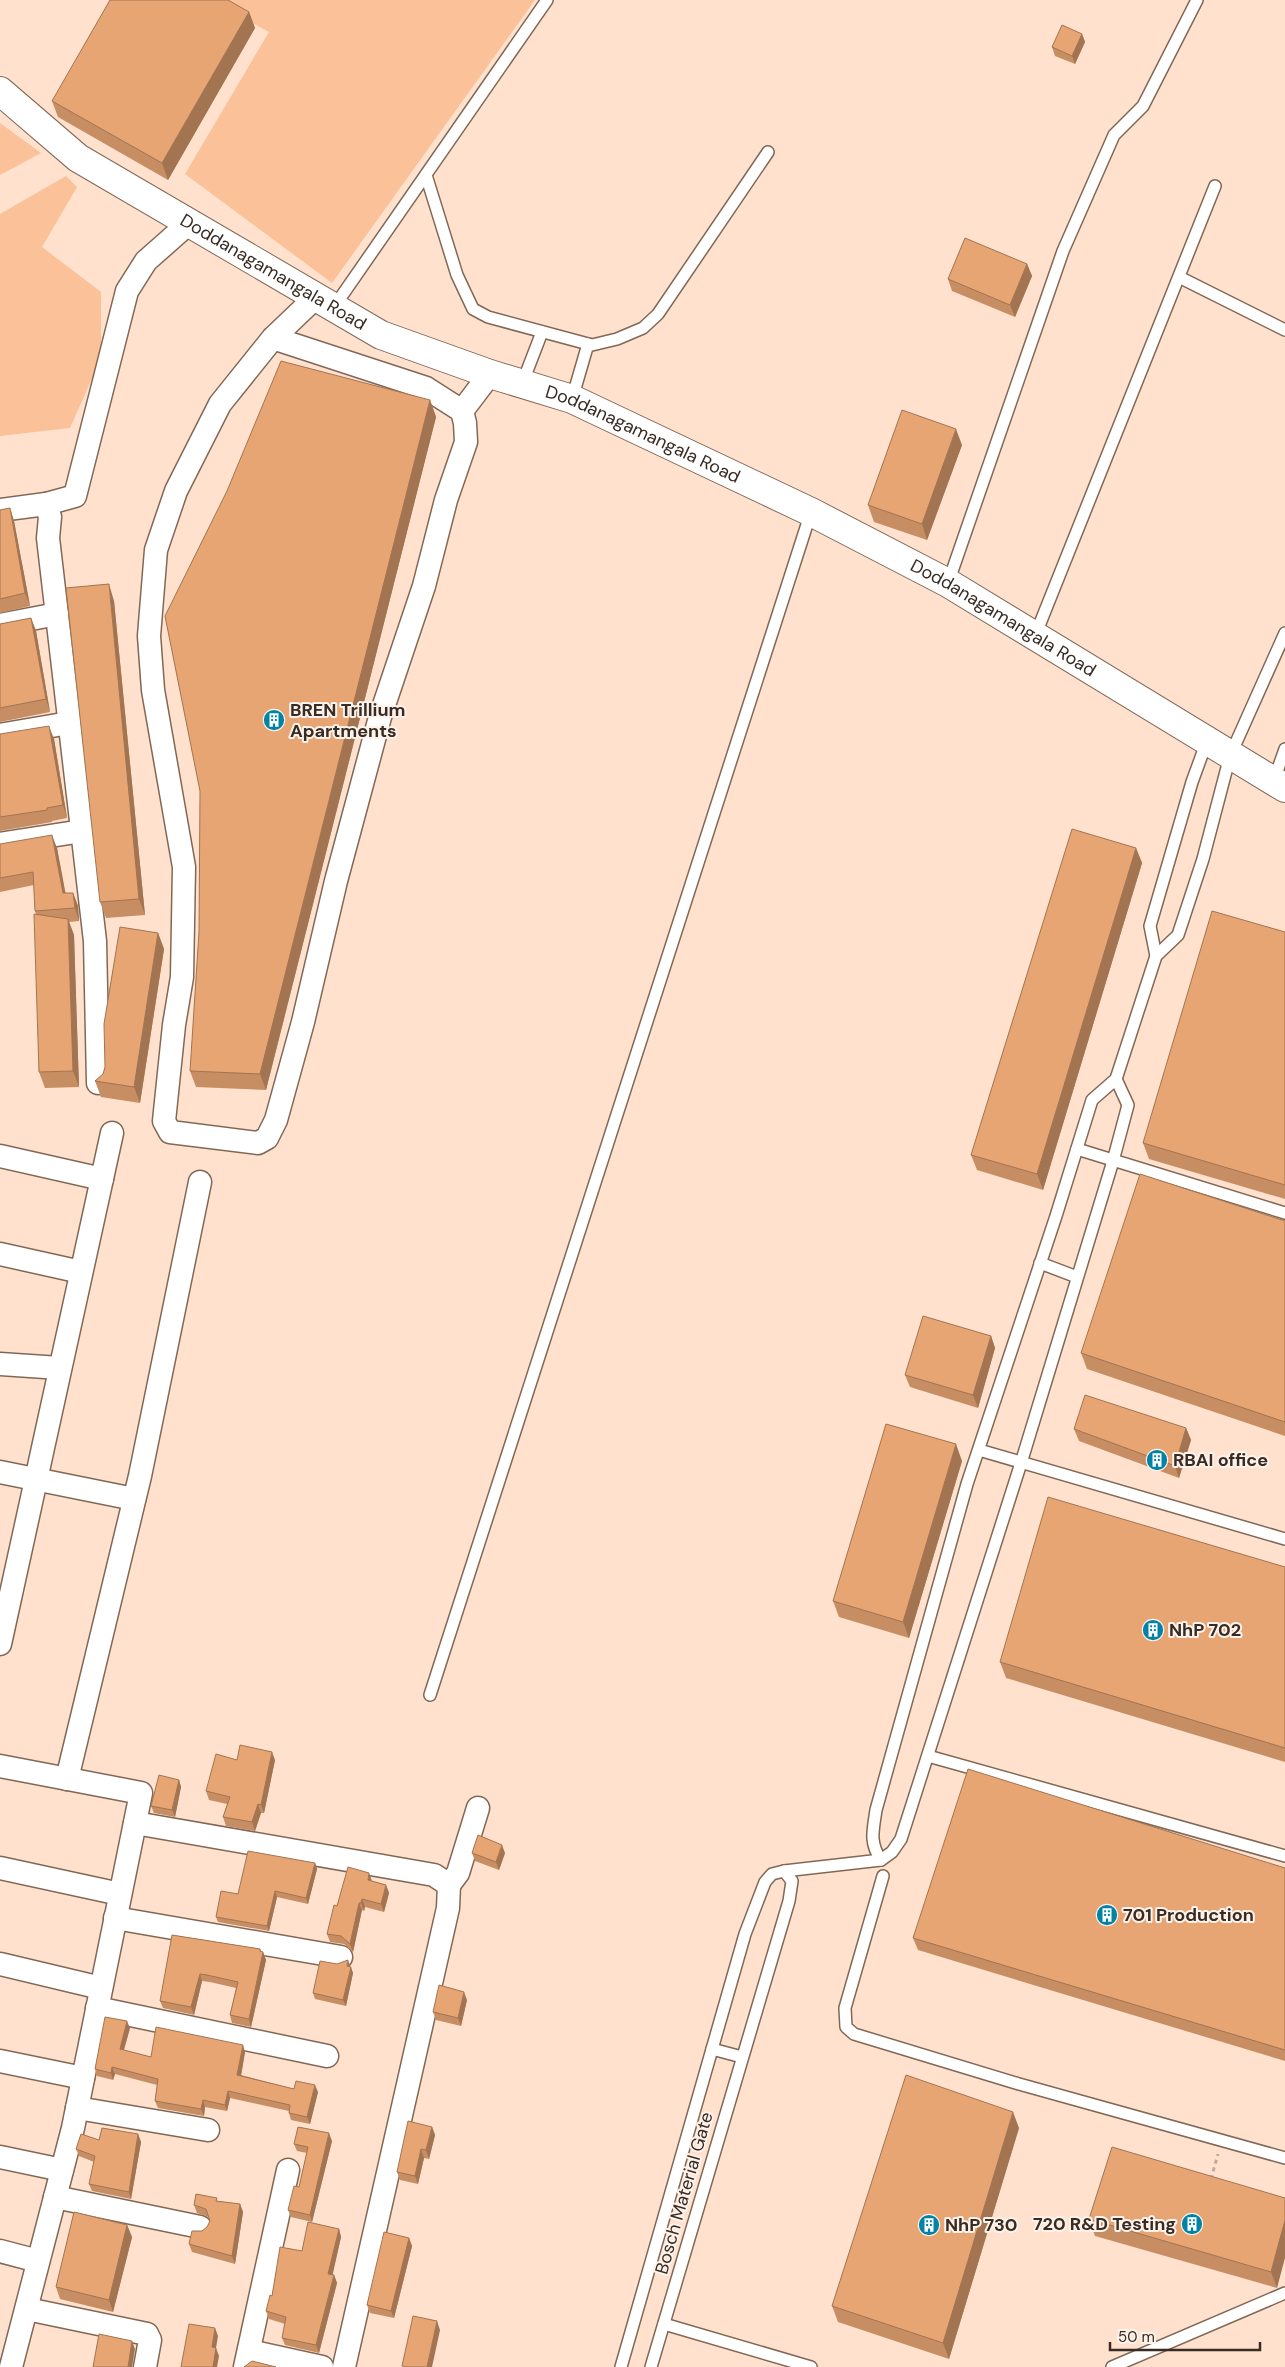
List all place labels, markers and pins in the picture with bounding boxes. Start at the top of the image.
place label: BREN Trillium Apartments [290,698,405,743]
building icon: BREN Trillium Apartments [262,708,286,732]
building icon: RBAI office [1145,1448,1169,1472]
place label: RBAI office [1173,1448,1268,1472]
building icon: NhP 702 [1141,1618,1165,1642]
place label: NhP 702 [1169,1618,1241,1642]
building icon: 701 Production [1095,1903,1119,1927]
place label: 701 Production [1123,1903,1254,1927]
place label: 720 R&D Testing [1033,2212,1176,2236]
building icon: 720 R&D Testing [1180,2212,1204,2236]
building icon: NhP 730 [917,2213,941,2237]
place label: NhP 730 [945,2213,1018,2237]

